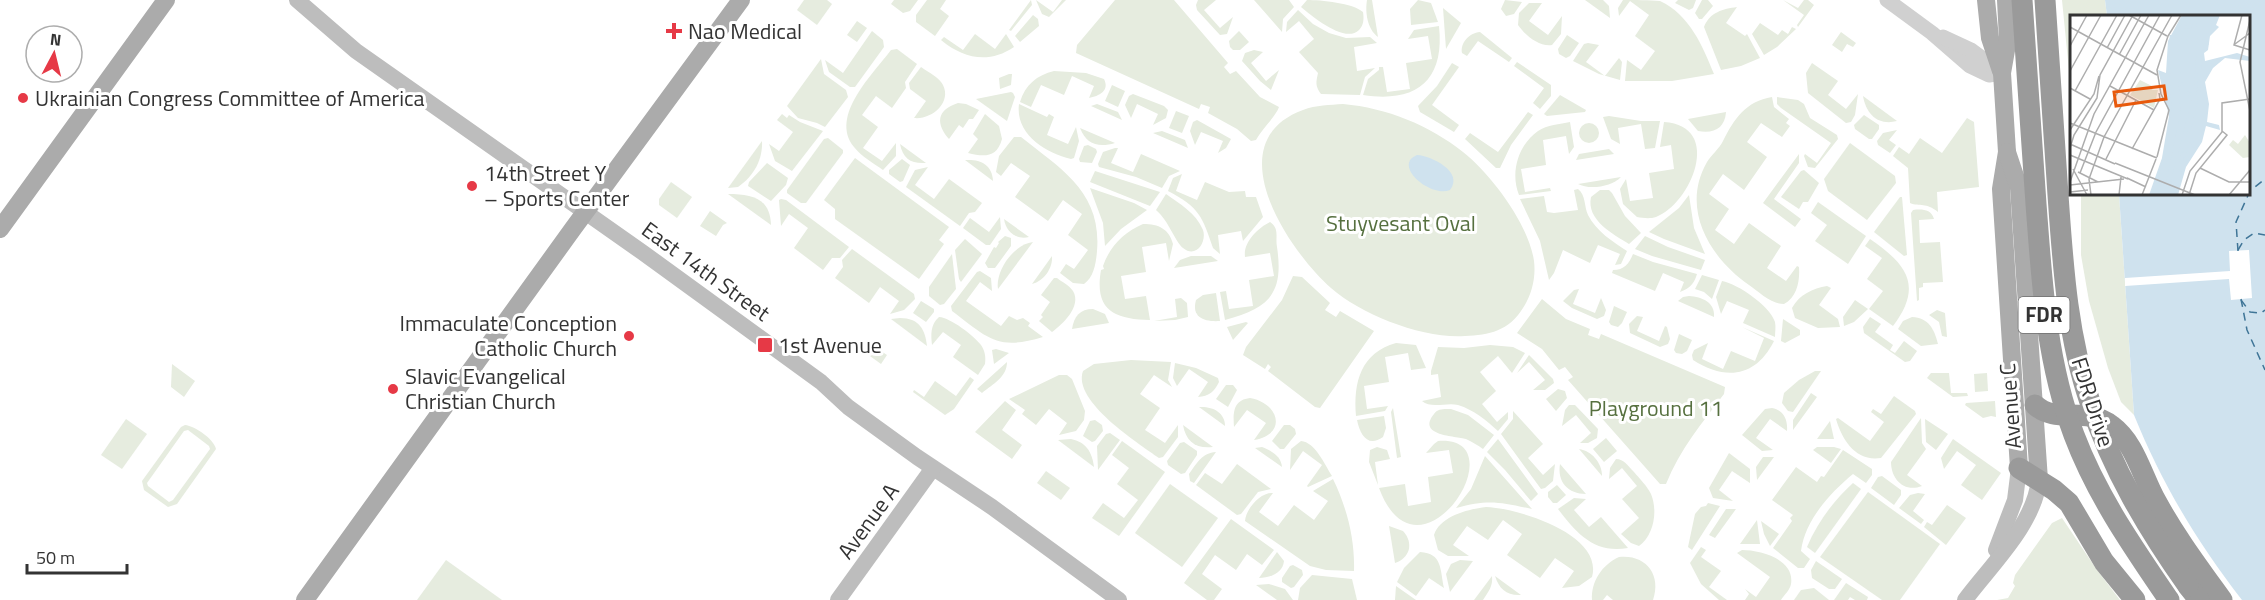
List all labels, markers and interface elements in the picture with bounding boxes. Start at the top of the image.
place label: Nao Medical [688,14,802,48]
inset map [2070,15,2250,195]
marker: Nao Medical [665,22,683,40]
north arrow [24,24,84,84]
text: N [49,27,63,52]
place label: Ukrainian Congress Committee of America [35,81,425,115]
marker: Ukrainian Congress Committee of America [16,91,30,105]
place label: 14th Street Y – Sports Center [484,156,630,215]
marker: 14th Street Y – Sports Center [465,179,479,193]
park label: Stuyvesant Oval [1326,206,1476,240]
street label: East 14th Street [635,213,778,330]
road number: FDR [2018,297,2070,333]
place label: Immaculate Conception Catholic Church [399,306,617,365]
place label: 1st Avenue [778,328,882,362]
marker: Immaculate Conception Catholic Church [622,329,636,343]
marker: 1st Avenue [756,336,774,354]
street label: FDR Drive [2063,353,2123,451]
place label: Slavic Evangelical Christian Church [405,359,566,418]
street label: Avenue C [1990,362,2030,450]
marker: Slavic Evangelical Christian Church [386,382,400,396]
park label: Playground 11 [1589,391,1723,425]
street label: Avenue A [829,476,907,566]
scale bar [27,537,128,575]
text: 50 m [36,544,75,571]

